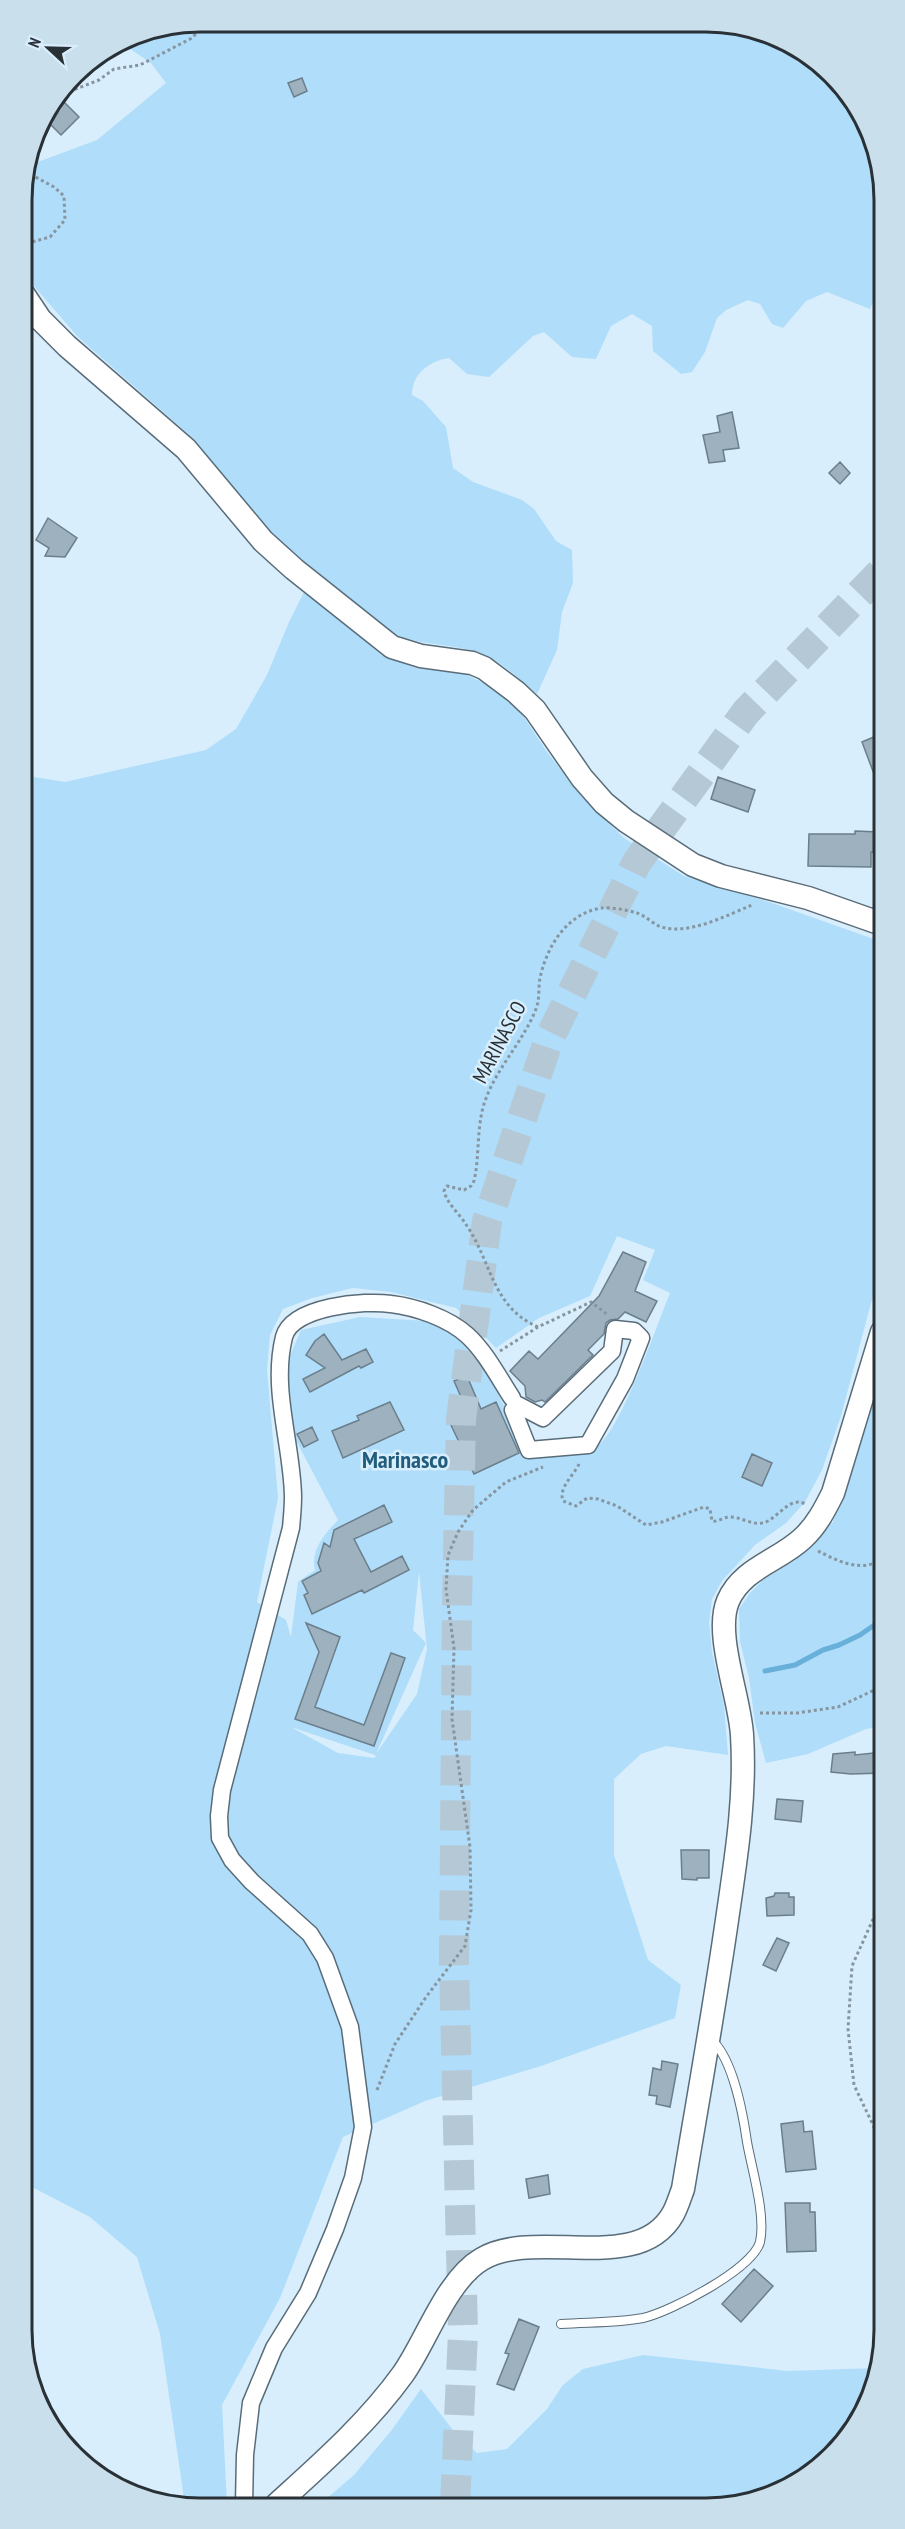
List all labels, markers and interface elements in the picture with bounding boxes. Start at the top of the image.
north arrow [18,18,78,78]
text: N [23,35,45,50]
street label: MARINASCO [466,996,532,1088]
district label: Marinasco [362,1444,448,1475]

